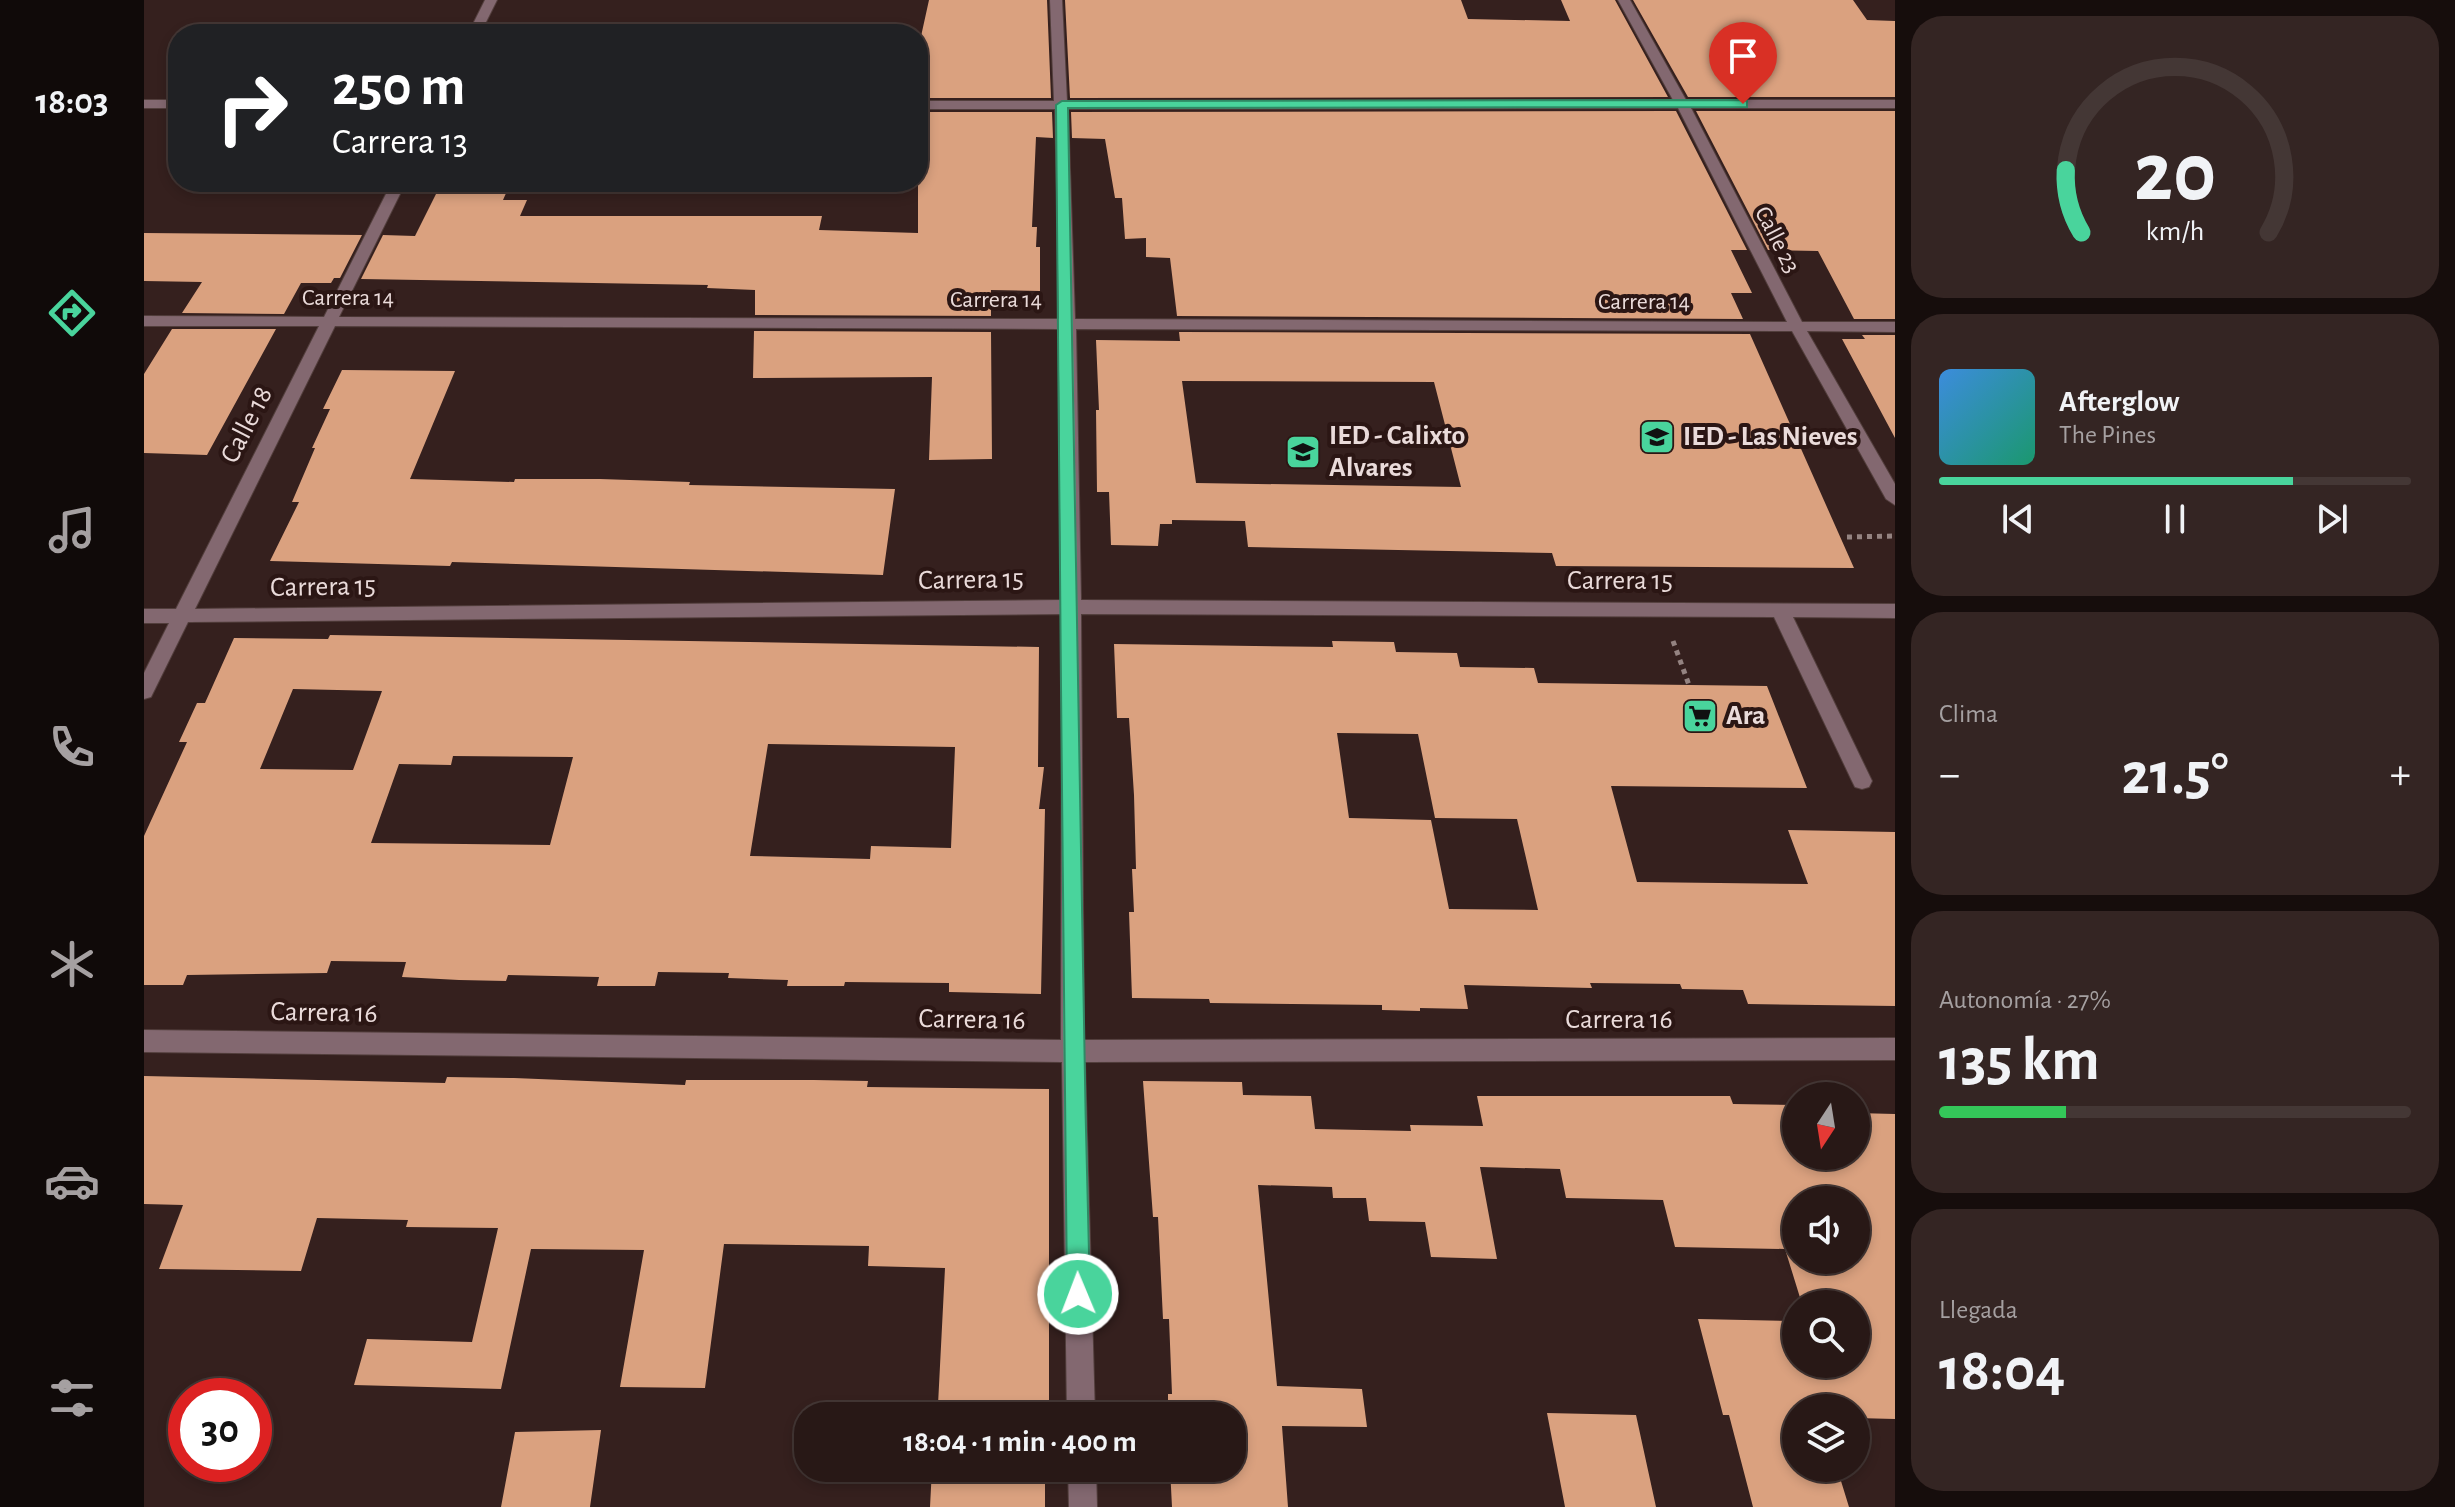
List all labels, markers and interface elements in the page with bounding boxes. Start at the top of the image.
pin [1709,22,1777,104]
icon: arrive [1721,34,1765,78]
icon: right [200,56,304,160]
text: 250 m [332,59,465,115]
text: 18:03 [35,84,109,120]
text: Carrera 13 [332,124,468,160]
text: 20 [2134,132,2216,216]
street label: Calle 23 [1750,203,1804,277]
text: km/h [2146,217,2204,246]
icon: directions [44,285,100,341]
street label: Carrera 14 [302,286,394,310]
street label: Carrera 14 [950,288,1042,312]
street label: Carrera 14 [1598,290,1690,314]
street label: Calle 18 [216,382,278,468]
text: Afterglow [2059,387,2180,417]
school or university icon: IED - Las Nieves [1638,418,1676,456]
place label: IED - Calixto Alvares [1329,422,1465,482]
text: The Pines [2059,422,2156,448]
place label: IED - Las Nieves [1683,423,1857,451]
school or university icon: IED - Calixto Alvares [1284,433,1322,471]
icon: previous [1996,497,2040,541]
icon: pause [2153,497,2197,541]
icon: next [2310,497,2354,541]
icon: music [44,502,100,558]
street label: Carrera 15 [918,565,1024,595]
street label: Carrera 15 [1567,567,1673,595]
street label: Carrera 15 [270,572,376,602]
supermarket icon: Ara [1681,697,1719,735]
text: Clima [1939,701,1998,727]
place label: Ara [1726,702,1766,730]
icon: phone [44,719,100,775]
text: 21.5° [2121,745,2229,805]
text: − [1939,753,1960,797]
text: + [2390,753,2411,797]
icon: climate [44,936,100,992]
text: Autonomía · 27% [1939,987,2111,1013]
street label: Carrera 16 [270,998,378,1028]
street label: Carrera 16 [918,1005,1026,1035]
street label: Carrera 16 [1565,1006,1673,1034]
text: 135 km [1939,1031,2100,1091]
north arrow [1782,1082,1870,1170]
map controls [1782,1082,1870,1482]
icon: car [44,1153,100,1209]
button: sound [1782,1186,1870,1274]
position arrow [1036,1252,1120,1336]
button: search [1782,1290,1870,1378]
text: Llegada [1939,1297,2018,1323]
text: 18:04 [1939,1341,2065,1401]
icon: filters [44,1370,100,1426]
speed limit sign: 30 [168,1378,272,1482]
button: layers [1782,1394,1870,1482]
text: 18:04 · 1 min · 400 m [903,1427,1137,1457]

